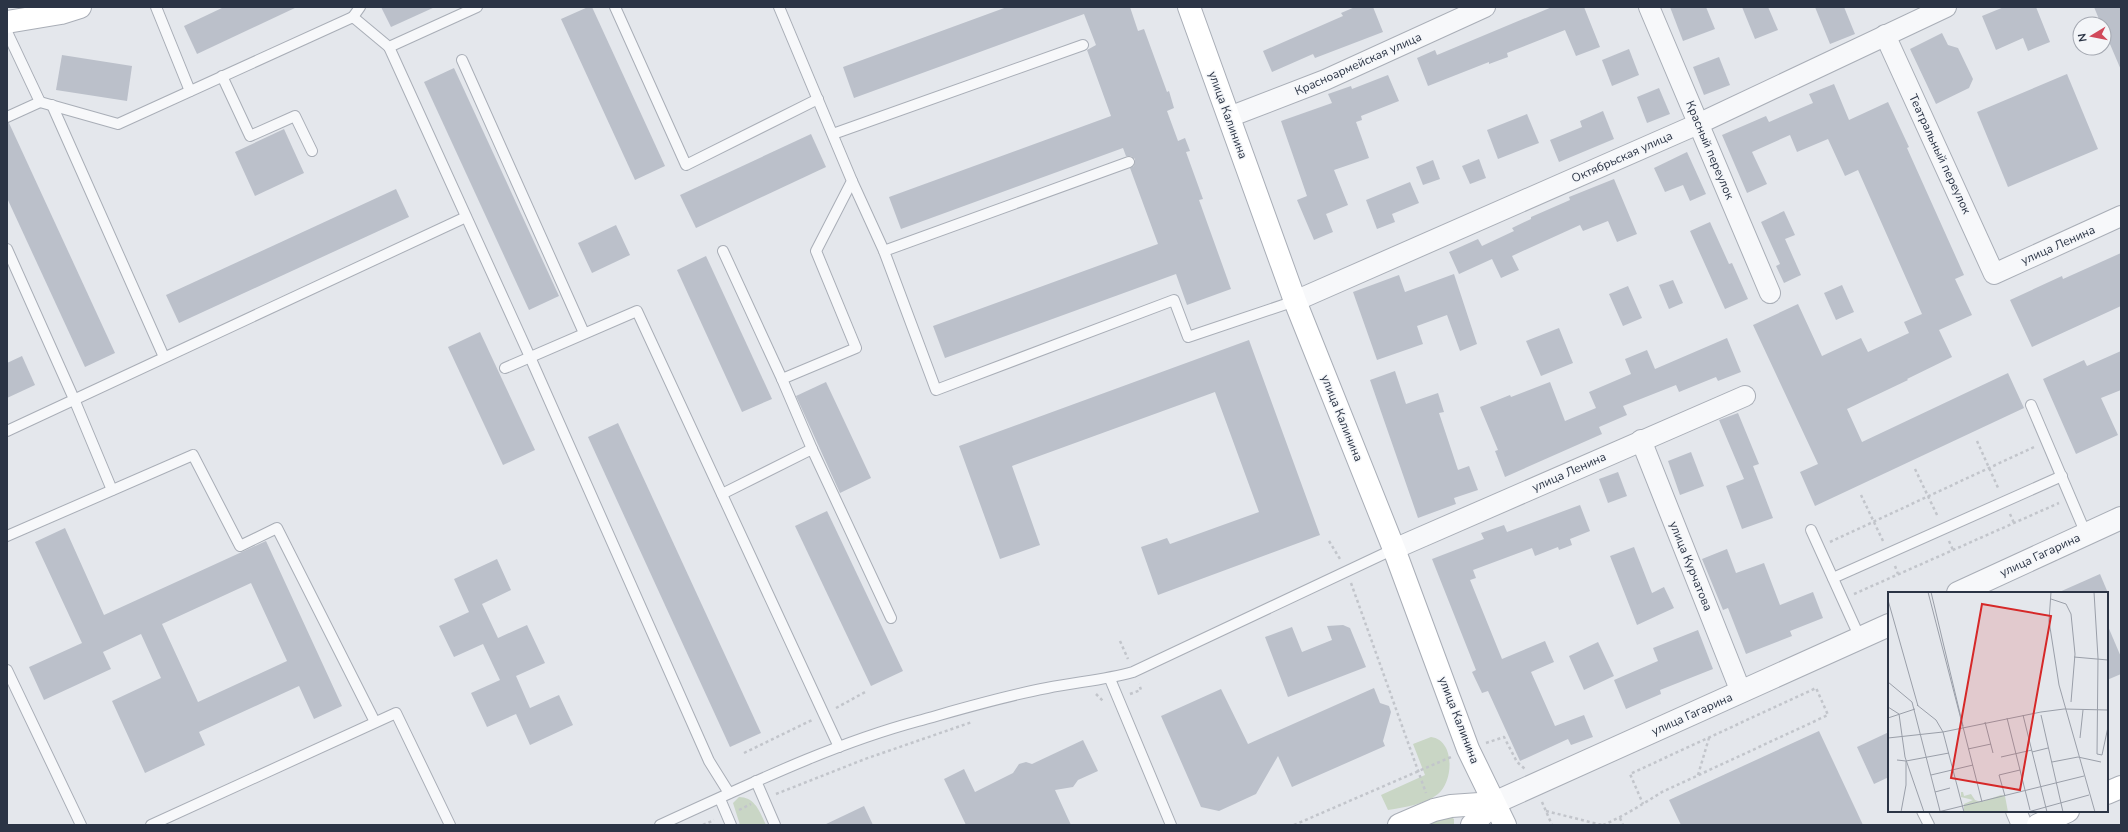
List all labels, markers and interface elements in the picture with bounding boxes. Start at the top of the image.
north arrow [2072,16,2112,56]
street label: Красноармейская улица [1292,29,1424,99]
text: N [2075,32,2091,43]
street label: улица Калинина [1205,69,1251,161]
street label: Театральный переулок [1905,92,1975,217]
street label: Красный переулок [1682,98,1738,202]
street label: Октябрьская улица [1569,127,1675,187]
street label: улица Ленина [2018,222,2098,268]
street label: улица Калинина [1317,372,1367,464]
street label: улица Ленина [1529,449,1609,495]
street label: улица Курчатова [1666,519,1716,613]
street label: улица Гагарина [1997,529,2083,581]
inset map [1888,592,2108,812]
street label: улица Калинина [1435,674,1483,766]
street label: улица Гагарина [1649,689,1735,739]

